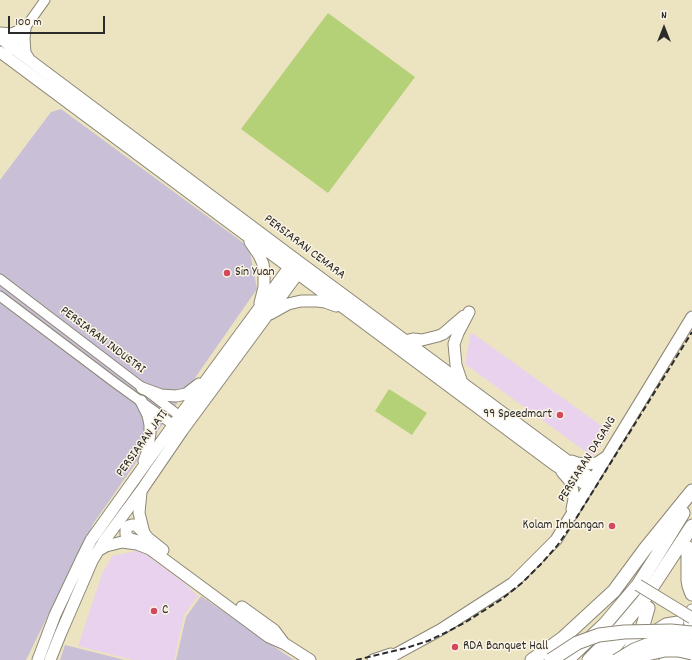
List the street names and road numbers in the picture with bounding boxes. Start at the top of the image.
street label: PERSIARAN CEMARA [260,212,348,284]
street label: PERSIARAN INDUSTRI [56,304,148,378]
street label: PERSIARAN JATI [114,408,172,480]
street label: PERSIARAN DAGANG [555,414,621,506]

